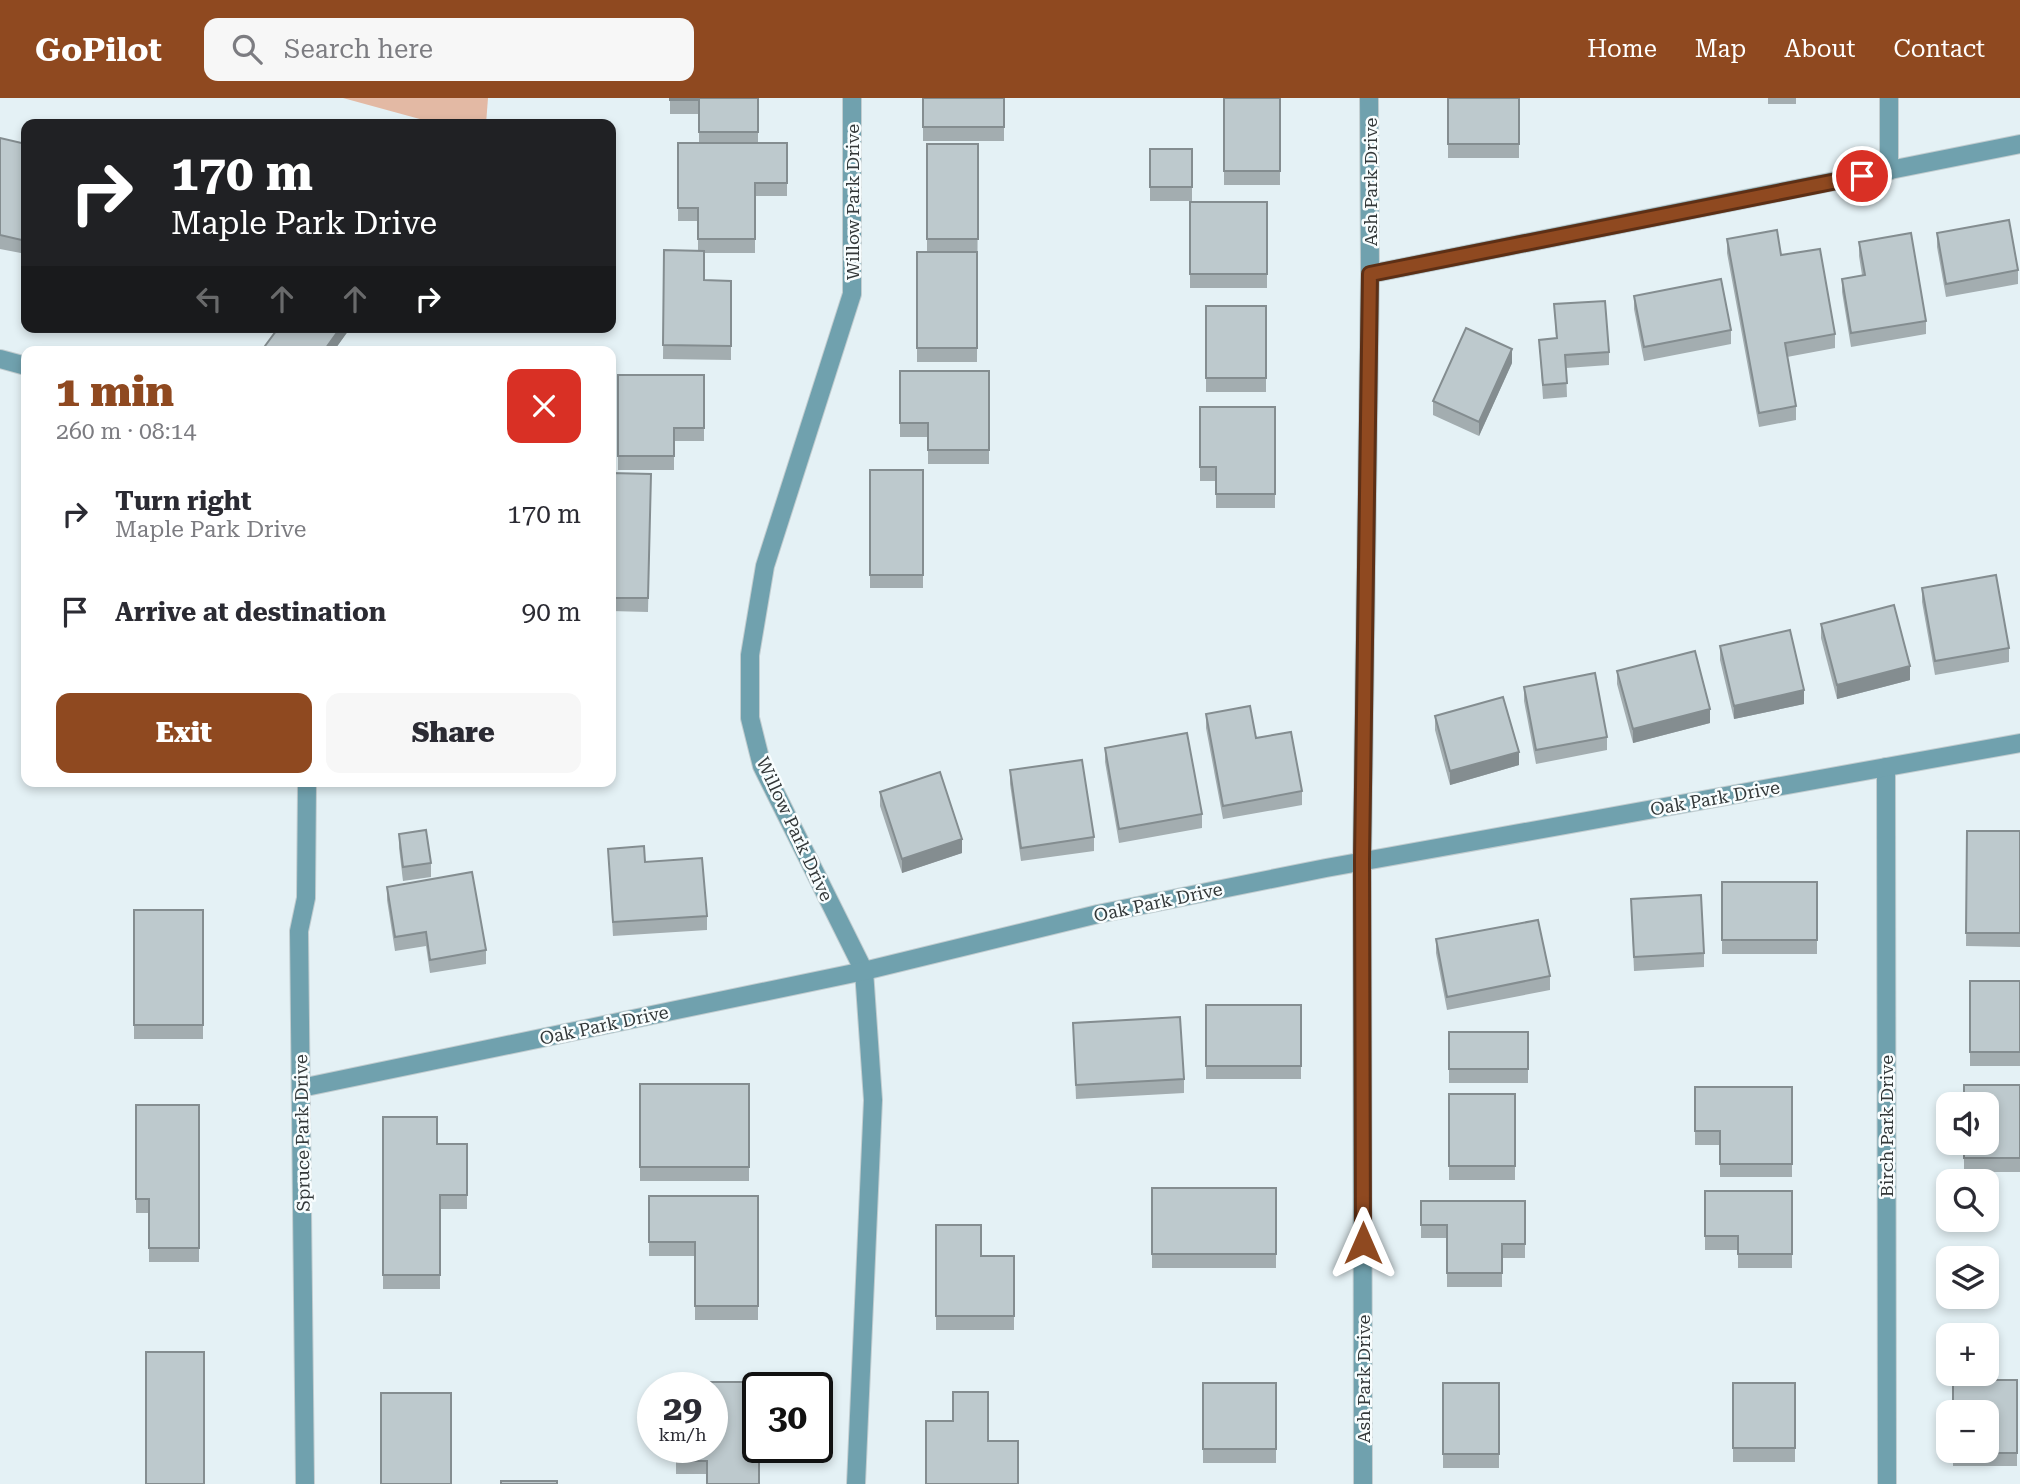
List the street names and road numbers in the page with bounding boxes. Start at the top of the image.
street label: Ash Park Drive [1360,118,1381,246]
street label: Willow Park Drive [842,124,863,280]
street label: Willow Park Drive [752,754,838,904]
street label: Oak Park Drive [1649,776,1782,820]
street label: Oak Park Drive [1092,878,1224,926]
street label: Oak Park Drive [538,1001,670,1049]
street label: Spruce Park Drive [290,1054,314,1212]
street label: Birch Park Drive [1876,1055,1897,1197]
street label: Ash Park Drive [1353,1315,1374,1443]

